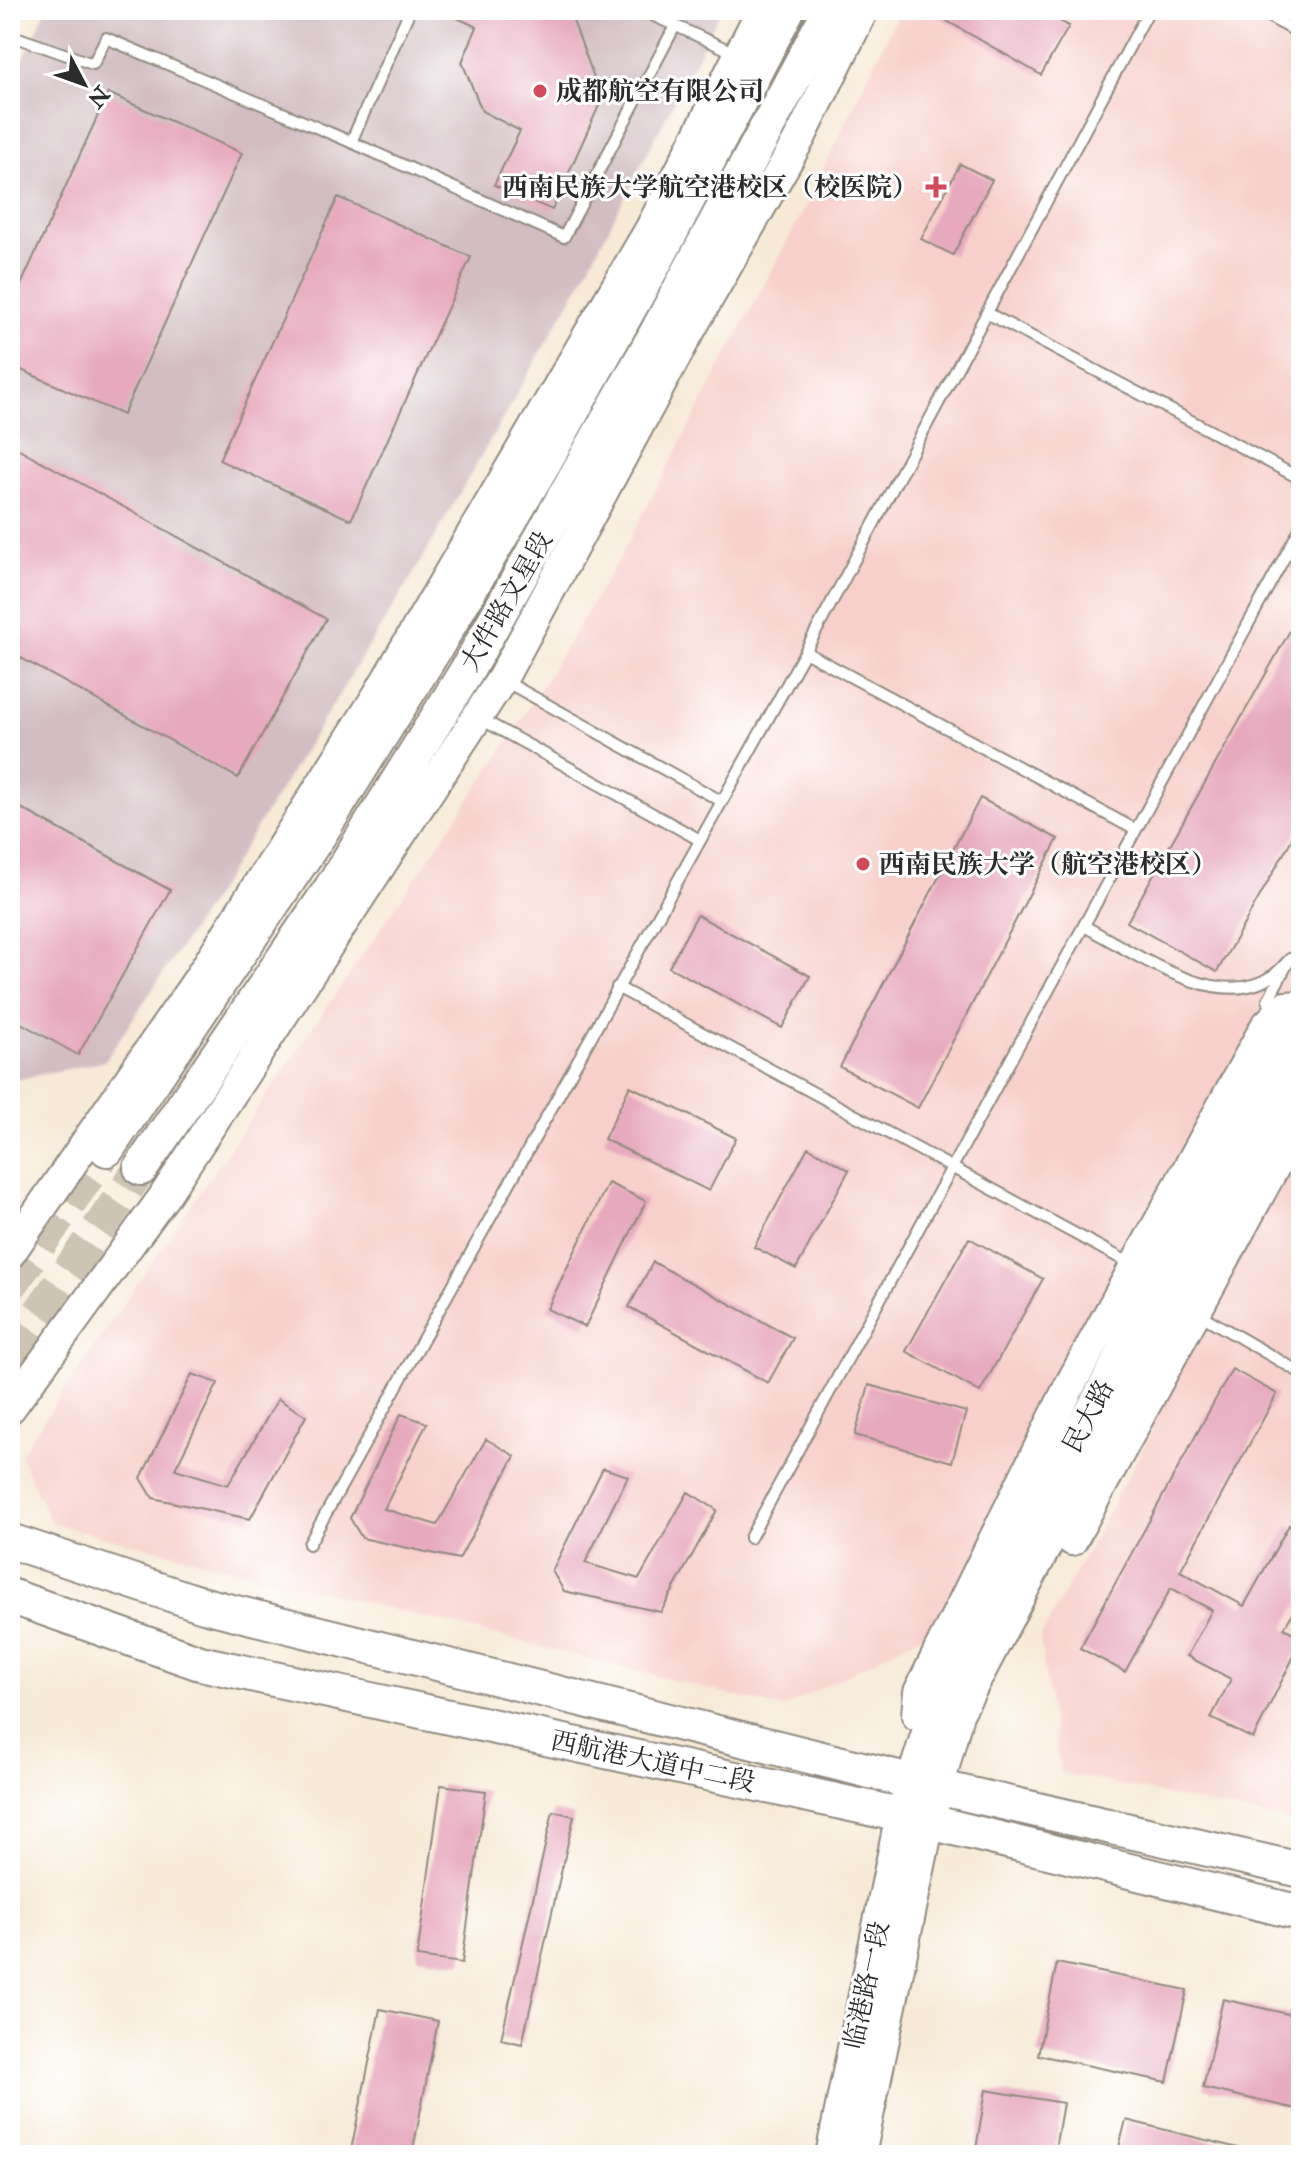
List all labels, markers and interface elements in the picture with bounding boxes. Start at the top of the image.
north arrow [44,44,124,124]
place label: 成都航空有限公司 [556,76,764,108]
text: N [81,79,116,113]
marker: 成都航空有限公司 [531,82,549,100]
place label: 西南民族大学航空港校区（校医院） [502,172,918,204]
marker: 西南民族大学航空港校区（校医院） [925,176,947,198]
street label: 大件路文星段 [454,526,560,677]
place label: 西南民族大学（航空港校区） [879,849,1217,881]
marker: 西南民族大学（航空港校区） [854,855,872,873]
street label: 民大路 [1056,1375,1121,1458]
street label: 西航港大道中二段 [548,1725,758,1799]
street label: 临港路一段 [838,1918,896,2052]

